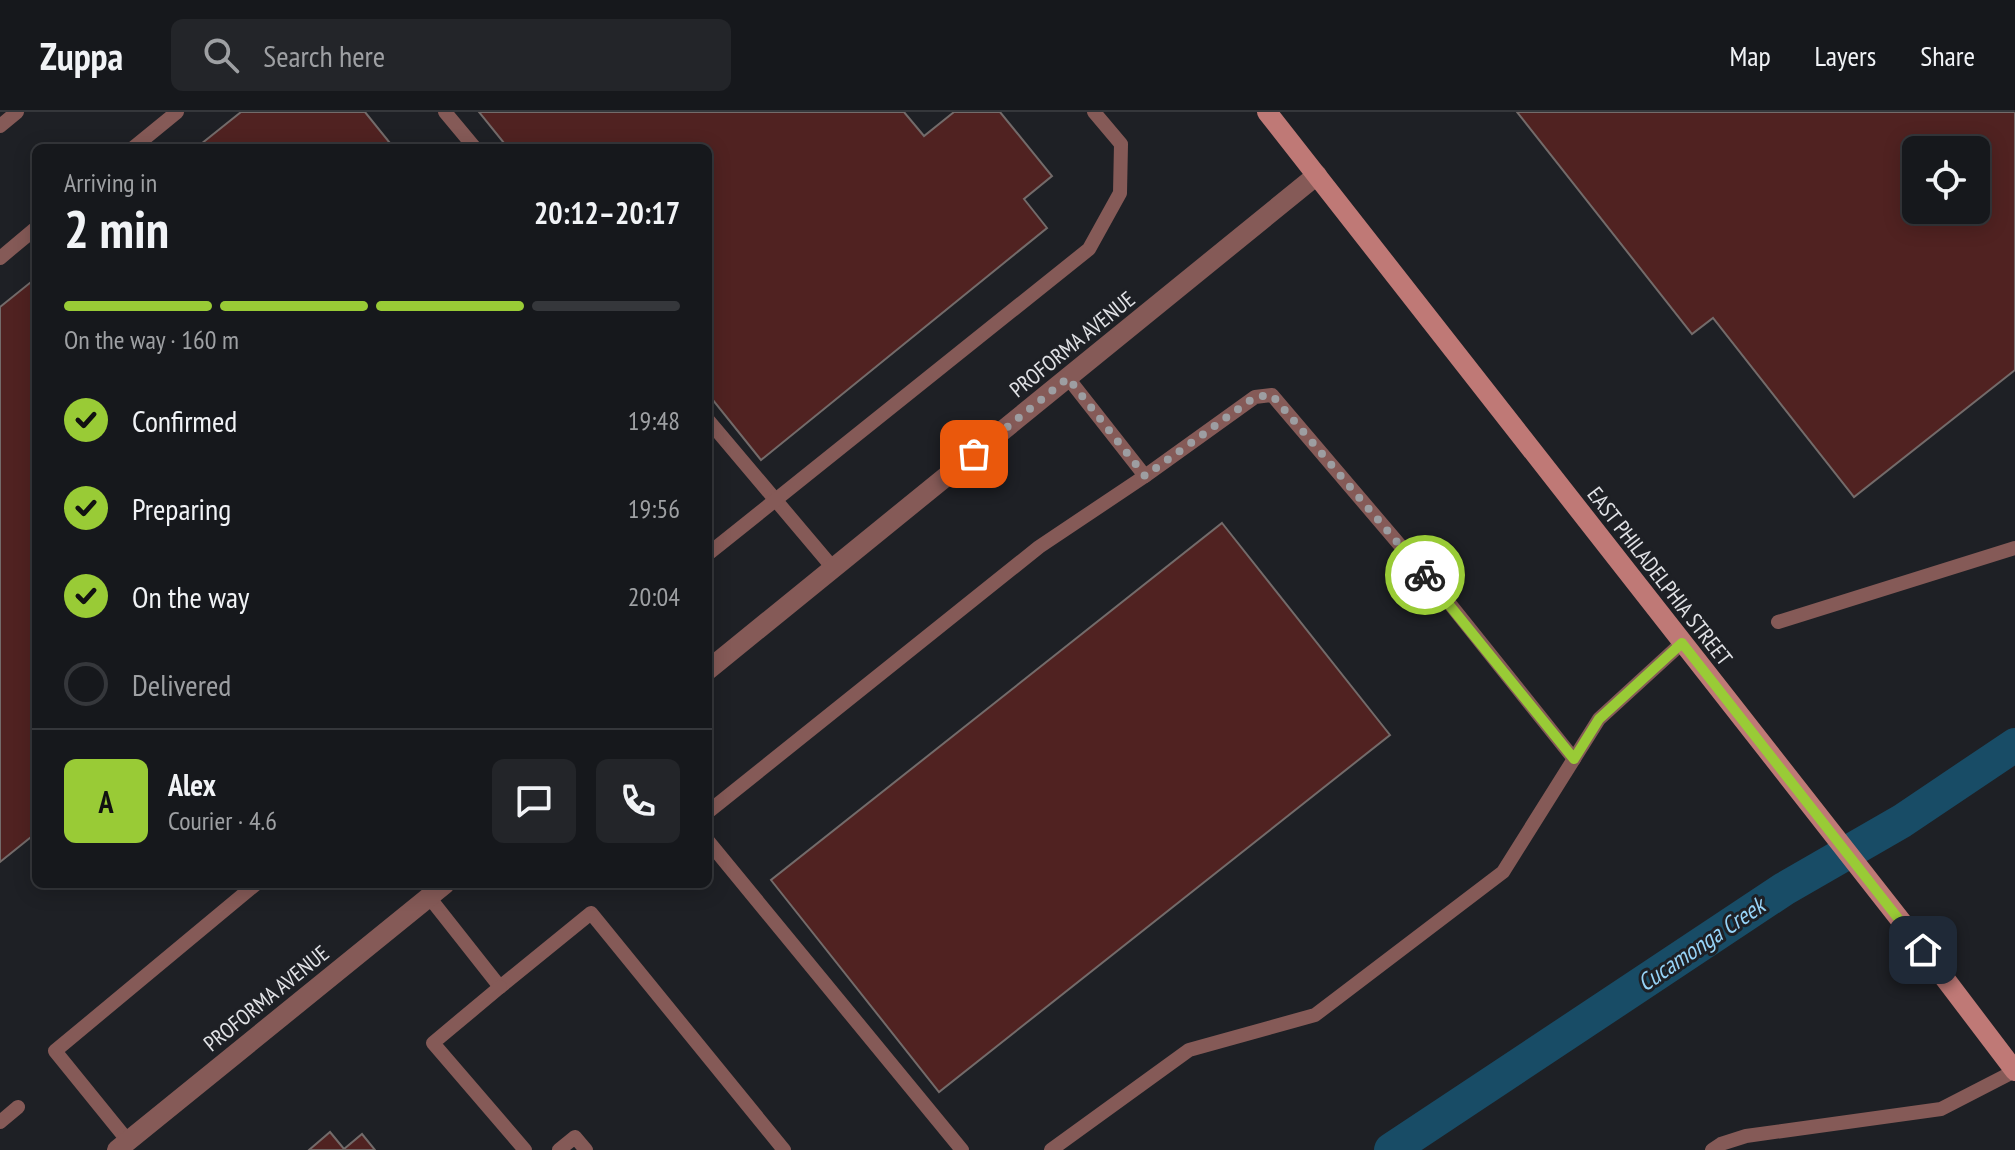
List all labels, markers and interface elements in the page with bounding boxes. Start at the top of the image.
search box [171,19,731,91]
text: Zuppa [40,31,123,80]
icon: search [199,33,243,77]
text: Search here [263,36,385,75]
text: Map [1729,37,1771,74]
text: Layers [1815,37,1876,74]
text: Share [1920,37,1975,74]
map controls [1902,136,1990,224]
button: locate [1902,136,1990,224]
text: Arriving in [64,166,157,199]
text: 20:12–20:17 [534,193,680,232]
text: 2 min [64,195,169,262]
street label: PROFORMA AVENUE [1004,285,1140,403]
text: On the way · 160 m [64,323,239,356]
icon: check [64,398,108,442]
text: Confirmed [132,401,237,440]
text: 19:48 [628,404,680,437]
pin [940,420,1008,488]
icon: bag [952,432,996,476]
street label: EAST PHILADELPHIA STREET [1581,481,1739,671]
icon: check [64,486,108,530]
text: Preparing [132,489,231,528]
text: 19:56 [628,492,680,525]
courier [1385,535,1465,615]
icon: bike [1403,553,1447,597]
icon: check [64,574,108,618]
text: On the way [132,577,249,616]
text: 20:04 [628,580,680,613]
text: Delivered [132,665,231,704]
button: chat [492,759,576,843]
button: phone [596,759,680,843]
text: Alex [168,765,216,804]
text: A [98,782,114,821]
text: Courier · 4.6 [168,804,277,837]
water label: Cucamonga Creek [1631,889,1773,998]
pin [1889,916,1957,984]
icon: home [1901,928,1945,972]
street label: PROFORMA AVENUE [198,939,334,1057]

